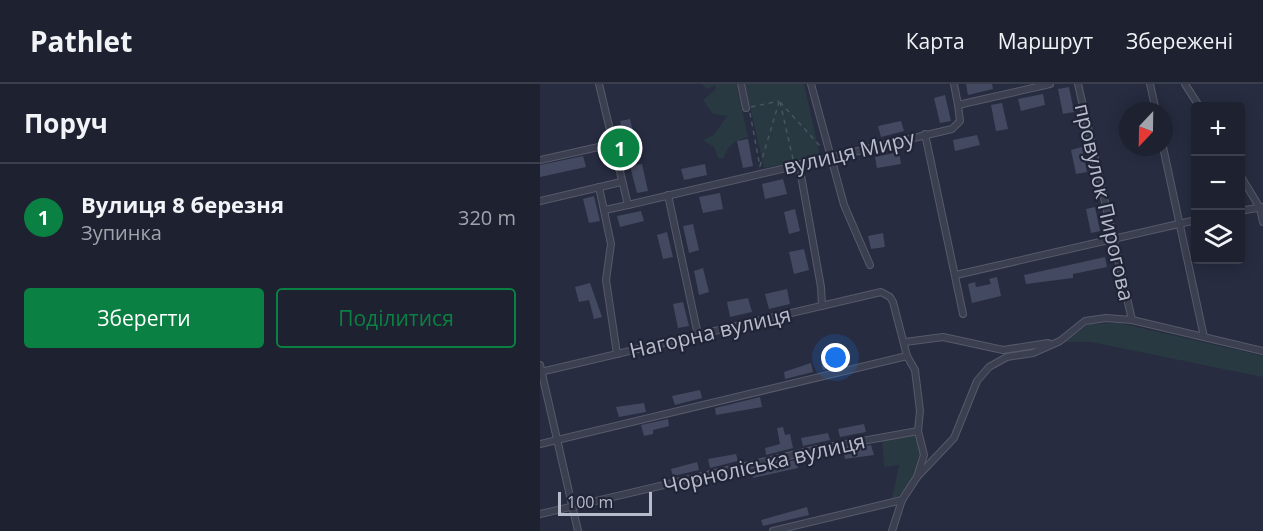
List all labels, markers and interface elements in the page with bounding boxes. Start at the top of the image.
text: Pathlet [30,22,132,60]
text: Карта [906,27,965,55]
text: Маршрут [998,27,1093,55]
text: Збережені [1126,27,1233,55]
street label: провулок Пирогова [1069,101,1141,303]
north arrow [1119,102,1173,156]
map controls [1191,102,1245,264]
button: + [1191,102,1245,156]
text: Поруч [24,105,108,141]
street label: вулиця Миру [781,123,918,181]
pin: 1 [600,126,640,170]
button: − [1191,156,1245,210]
text: Вулиця 8 березня [81,189,284,219]
text: 1 [38,204,49,231]
text: 320 m [458,204,516,231]
button: layers [1191,210,1245,264]
text: Зупинка [81,219,162,246]
button: Зберегти [24,288,264,348]
button: Поділитися [276,288,516,348]
street label: Нагорна вулиця [627,300,793,364]
your location [821,343,850,372]
street label: Чорноліська вулиця [660,426,868,500]
scale bar [558,489,652,516]
text: 100 m [567,491,613,513]

